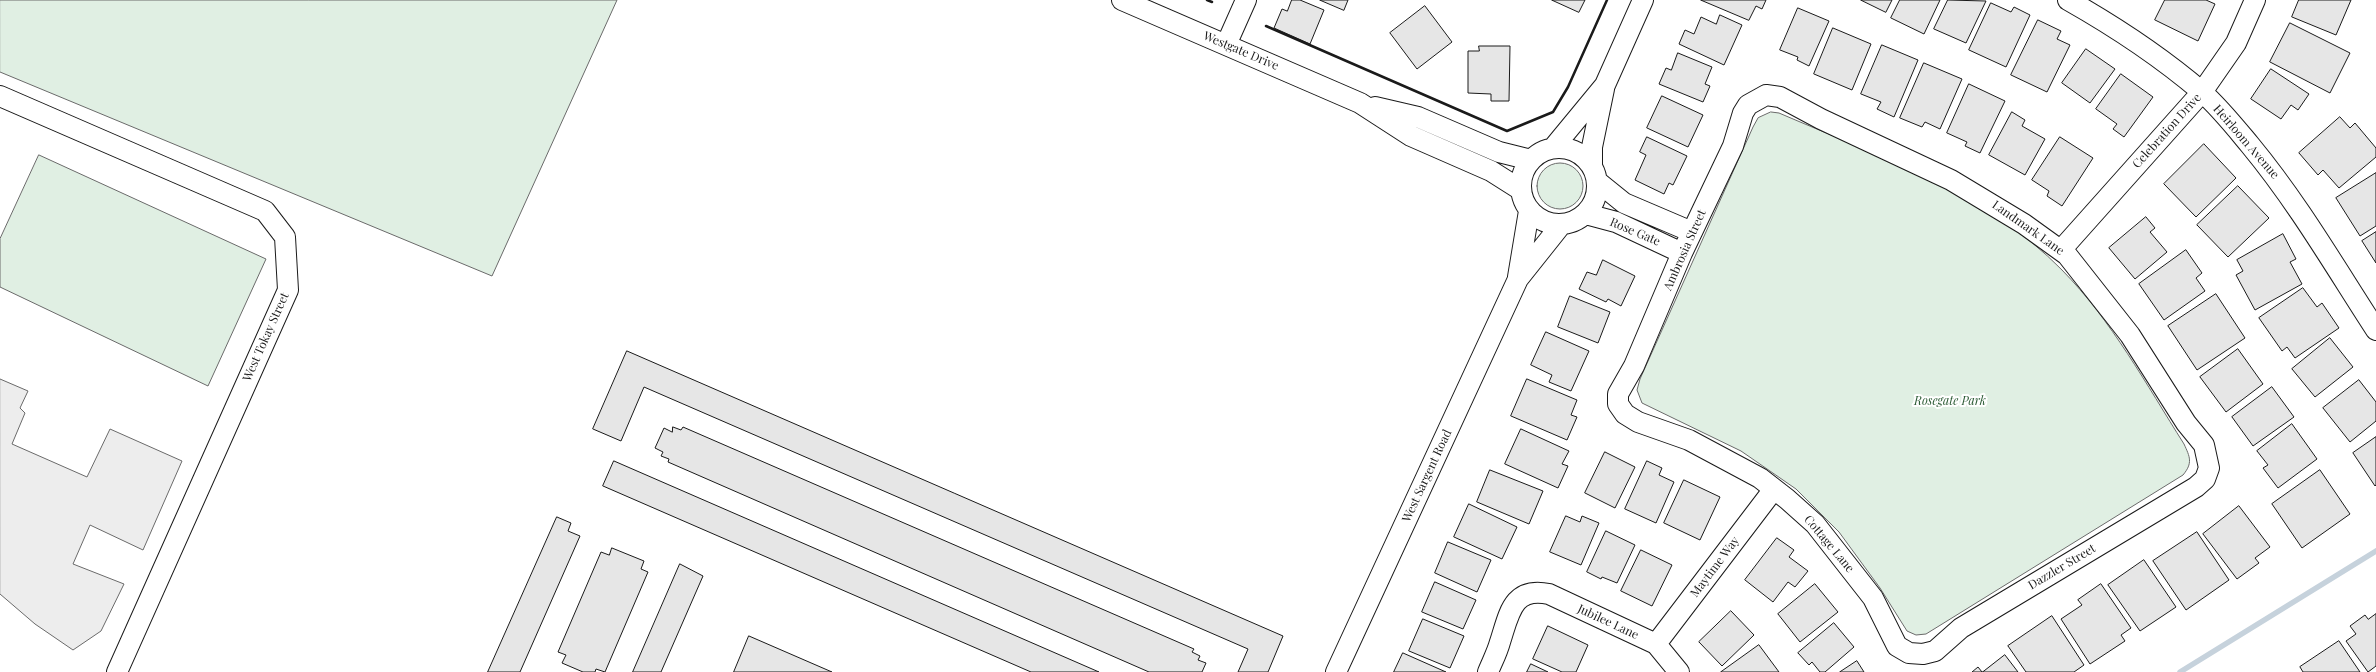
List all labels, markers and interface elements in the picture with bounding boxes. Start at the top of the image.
street label: Westgate Drive [1201,29,1281,73]
street label: Celebration Drive [2130,91,2204,171]
street label: Heirloom Avenue [2210,102,2282,182]
street label: Landmark Lane [1989,198,2067,258]
street label: Ambrosia Street [1661,207,1709,293]
street label: Rose Gate [1608,215,1662,249]
street label: West Tokay Street [240,290,292,384]
park label: Rosegate Park [1914,394,1986,408]
street label: West Sargent Road [1399,427,1455,525]
street label: Cottage Lane [1801,512,1857,576]
street label: Maytime Way [1688,534,1742,600]
street label: Dazzler Street [2026,541,2098,593]
street label: Jubilee Lane [1575,602,1641,642]

